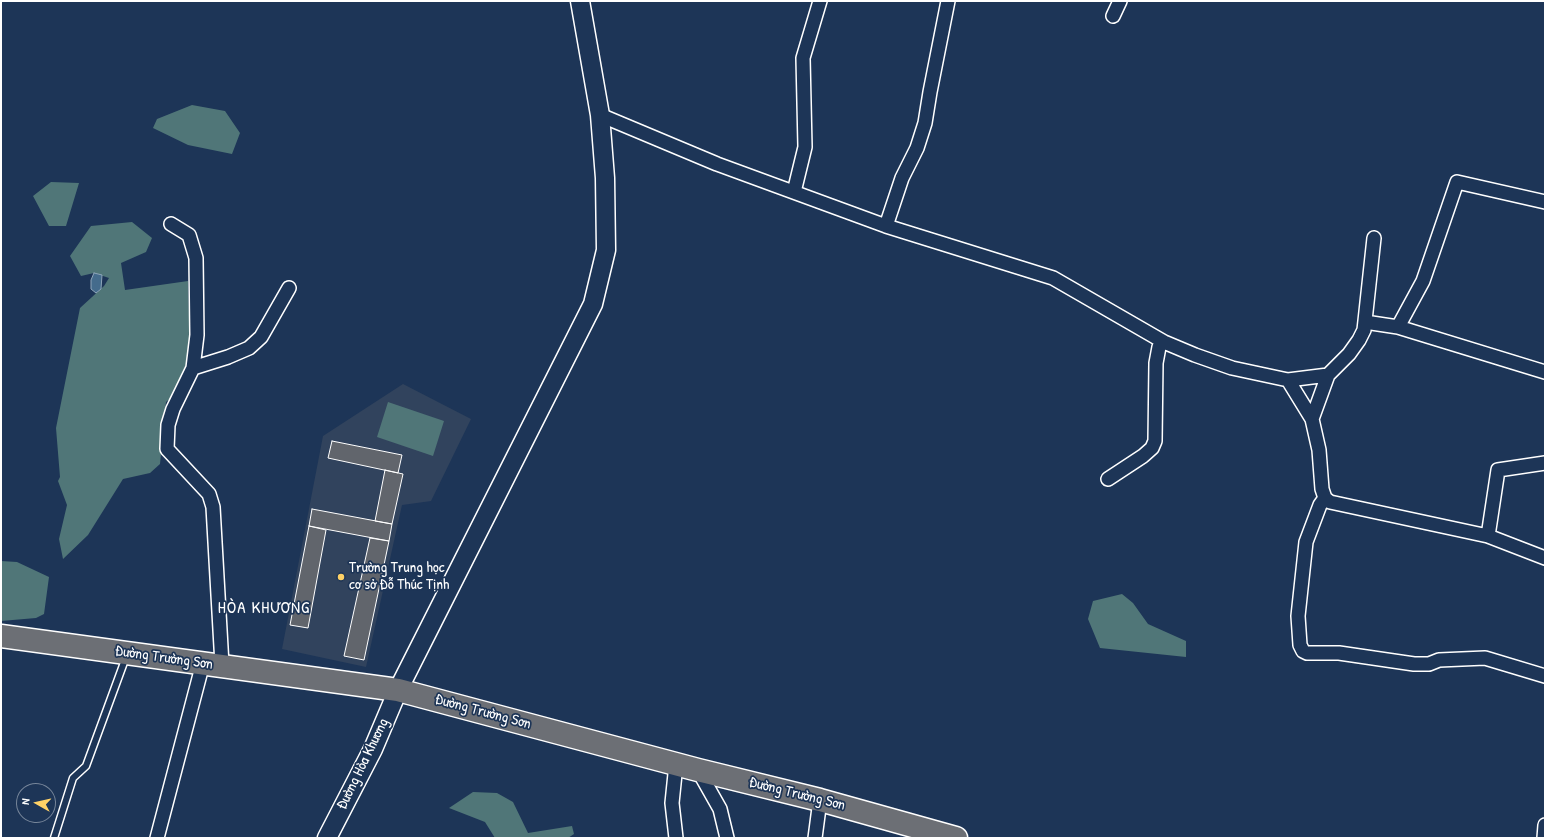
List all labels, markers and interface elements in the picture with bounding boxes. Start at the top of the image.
place label: Trường Trung học cơ sở Đỗ Thúc Tịnh [349,559,449,594]
marker: Trường Trung học cơ sở Đỗ Thúc Tịnh [336,572,346,582]
district label: HÒA KHƯƠNG [218,598,310,618]
street label: Đường Trường Sơn [114,642,214,674]
street label: Đường Trường Sơn [433,691,533,733]
street label: Đường Hòa Khương [333,715,393,813]
street label: Đường Trường Sơn [747,773,847,815]
north arrow [16,783,56,823]
text: N [18,798,32,805]

